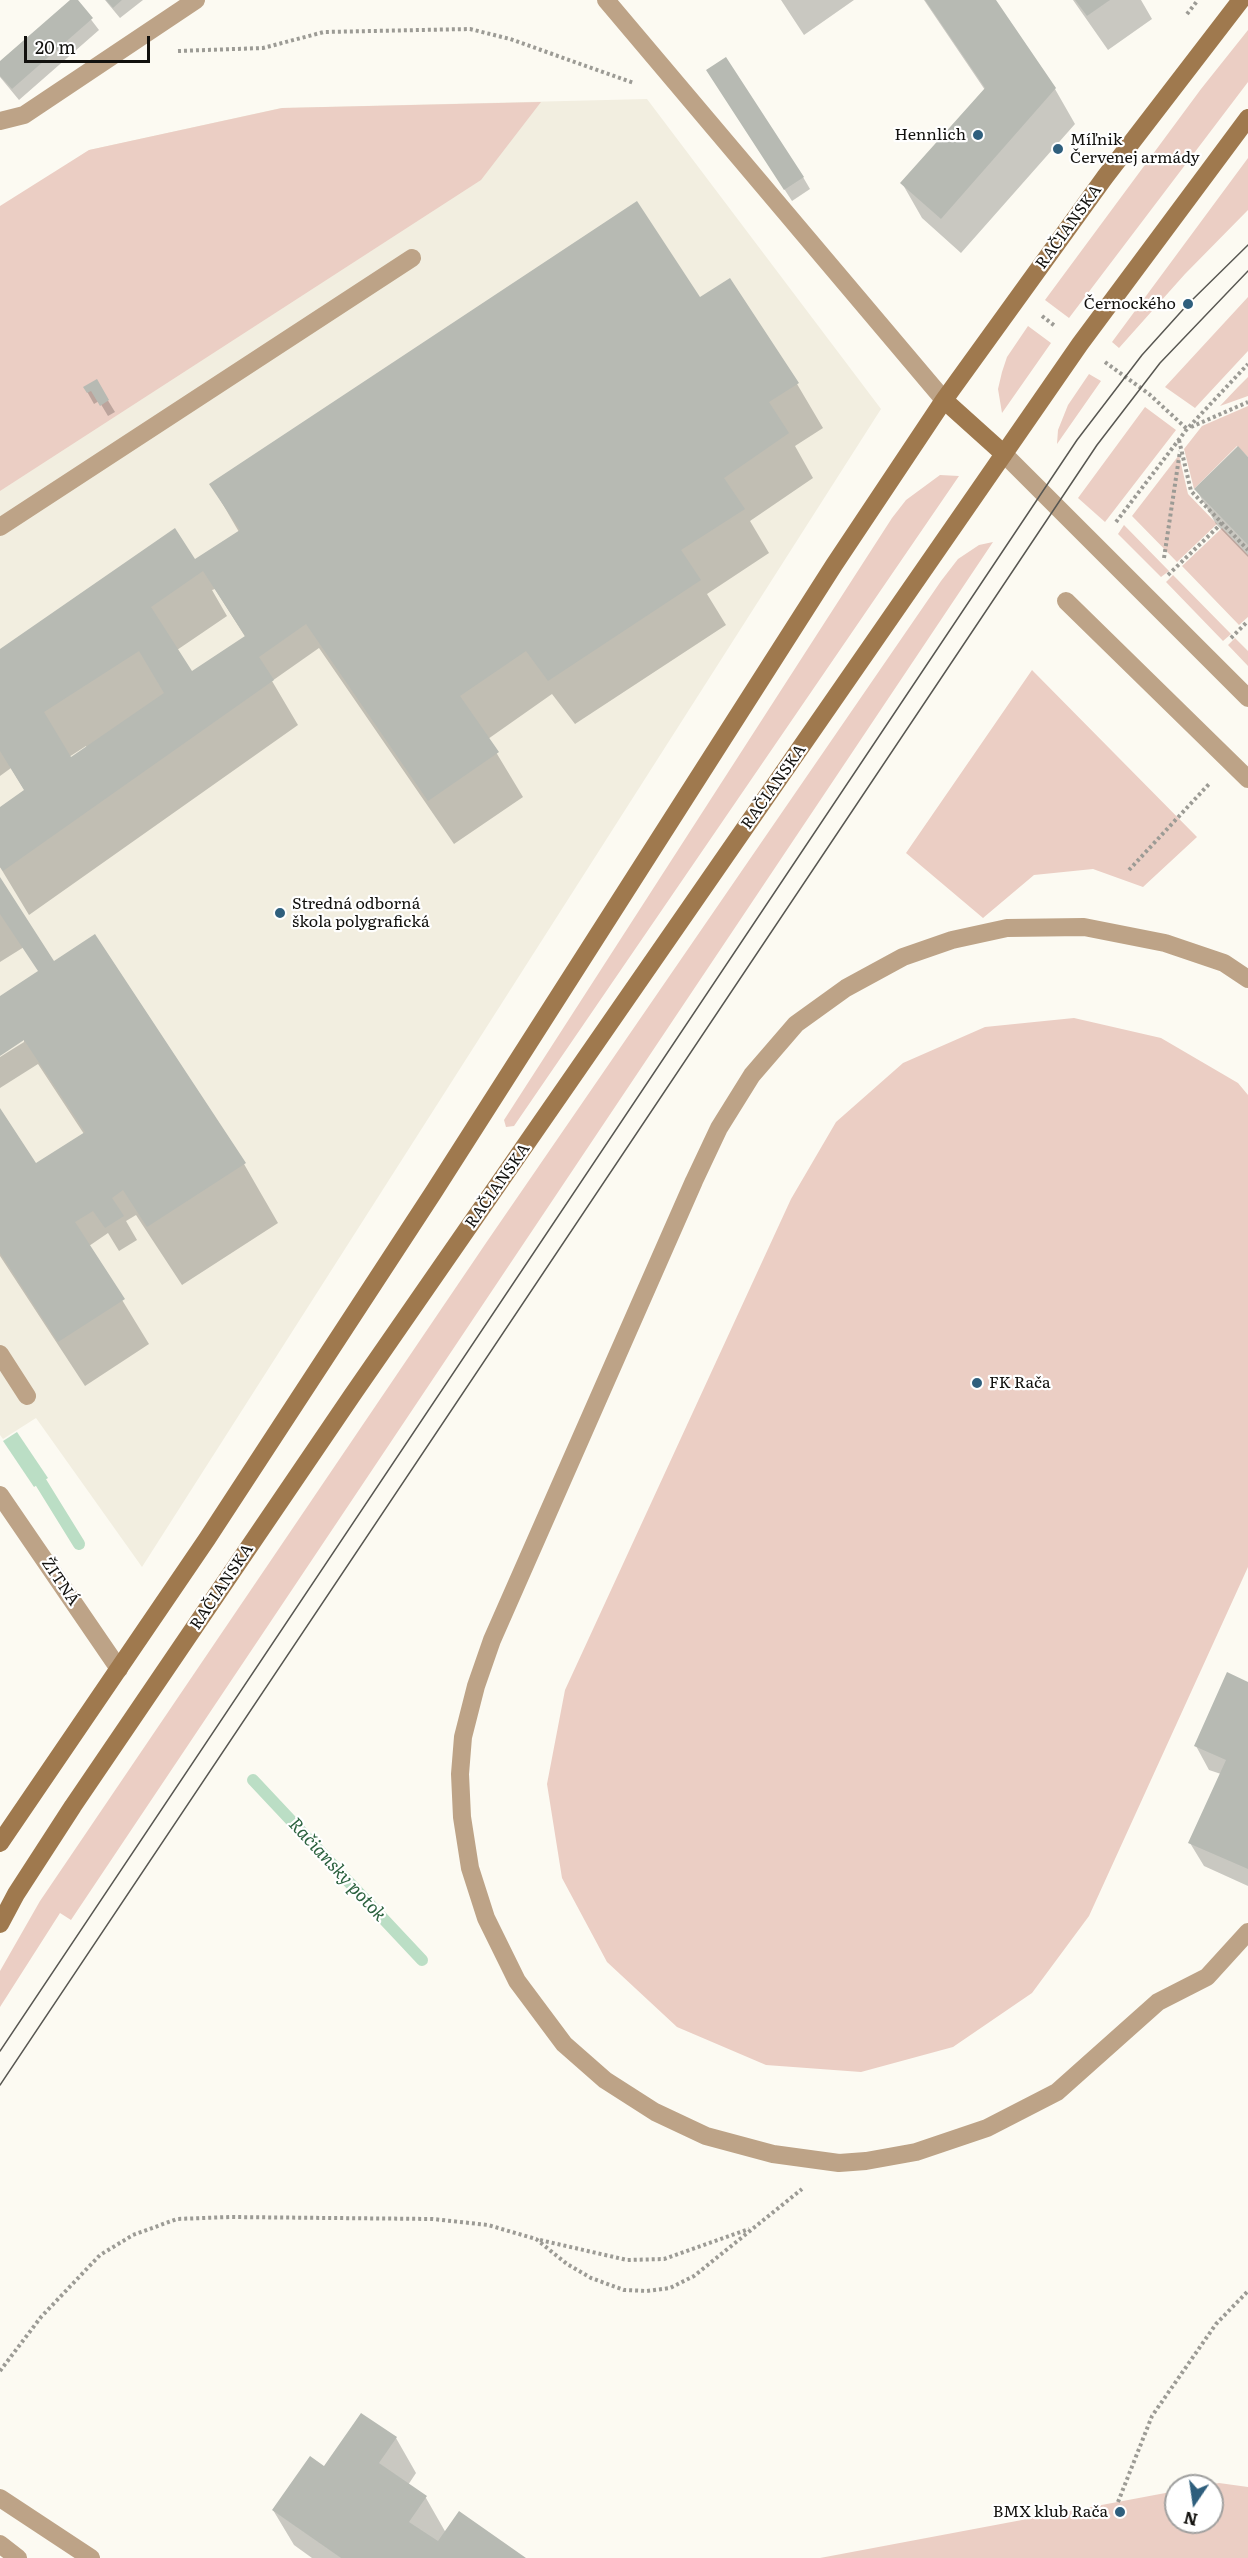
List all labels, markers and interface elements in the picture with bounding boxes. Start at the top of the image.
scale bar [27,24,153,62]
text: 20 m [35,33,76,60]
place label: Hennlich [894,125,966,145]
marker: Hennlich [971,128,985,142]
place label: Míľnik Červenej armády [1070,130,1200,168]
marker: Míľnik Červenej armády [1051,142,1065,156]
street label: RAČIANSKA [1032,181,1106,273]
place label: Černockého [1084,294,1176,314]
marker: Černockého [1181,297,1195,311]
street label: RAČIANSKA [738,741,810,833]
place label: Stredná odborná škola polygrafická [292,894,430,932]
marker: Stredná odborná škola polygrafická [273,906,287,920]
street label: RAČIANSKA [462,1140,534,1232]
place label: FK Rača [989,1373,1051,1393]
marker: FK Rača [970,1376,984,1390]
street label: RAČIANSKA [186,1540,258,1634]
street label: ŽITNÁ [37,1555,83,1609]
water label: Račiansky potok [284,1814,390,1926]
north arrow [1164,2474,1224,2534]
place label: BMX klub Rača [993,2502,1108,2522]
marker: BMX klub Rača [1113,2505,1127,2519]
text: N [1181,2506,1200,2533]

